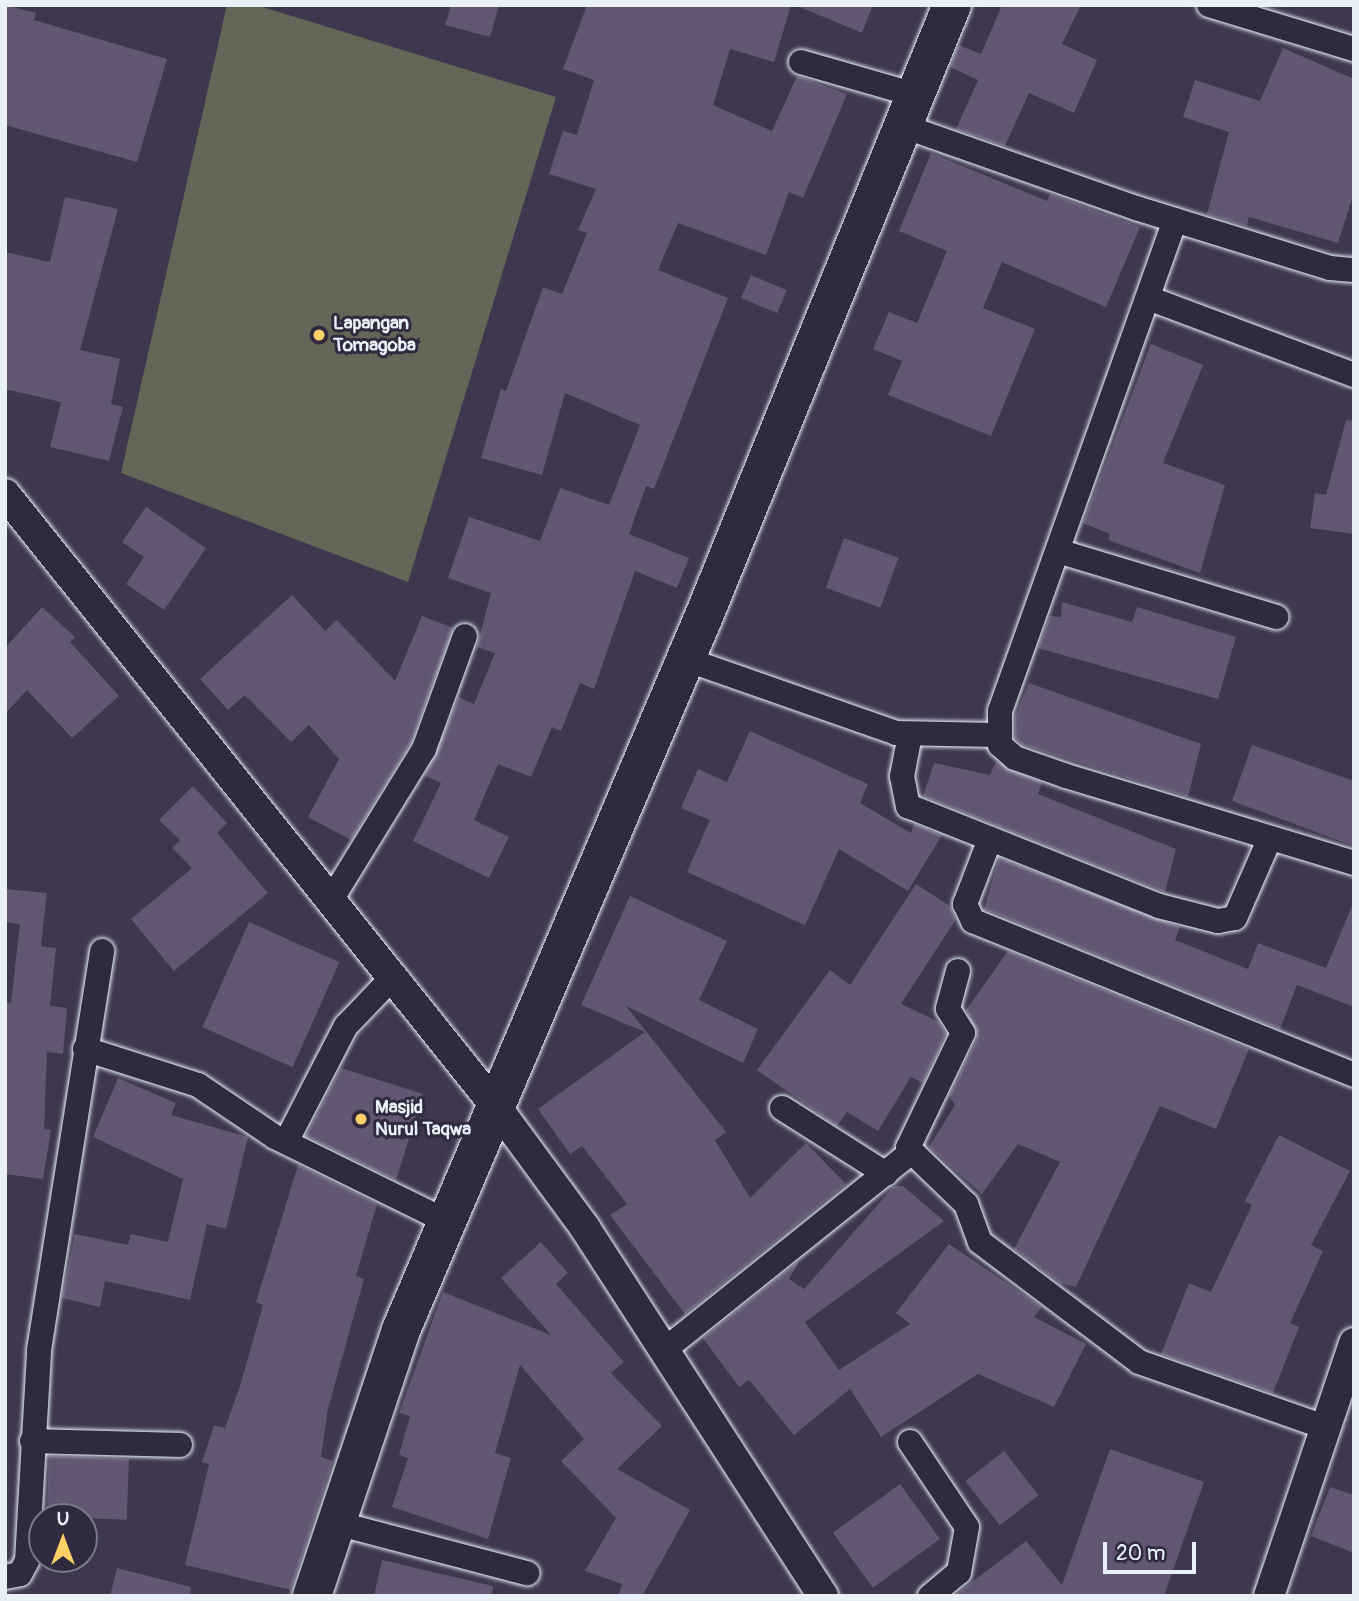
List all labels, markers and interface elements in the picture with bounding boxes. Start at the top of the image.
place label: Lapangan Tomagoba [333,313,416,357]
marker: Lapangan Tomagoba [311,327,327,343]
place label: Masjid Nurul Taqwa [375,1097,471,1141]
marker: Masjid Nurul Taqwa [353,1111,369,1127]
north arrow [28,1503,98,1573]
text: U [57,1507,69,1531]
scale bar [1107,1528,1200,1572]
text: 20 m [1116,1540,1165,1567]

